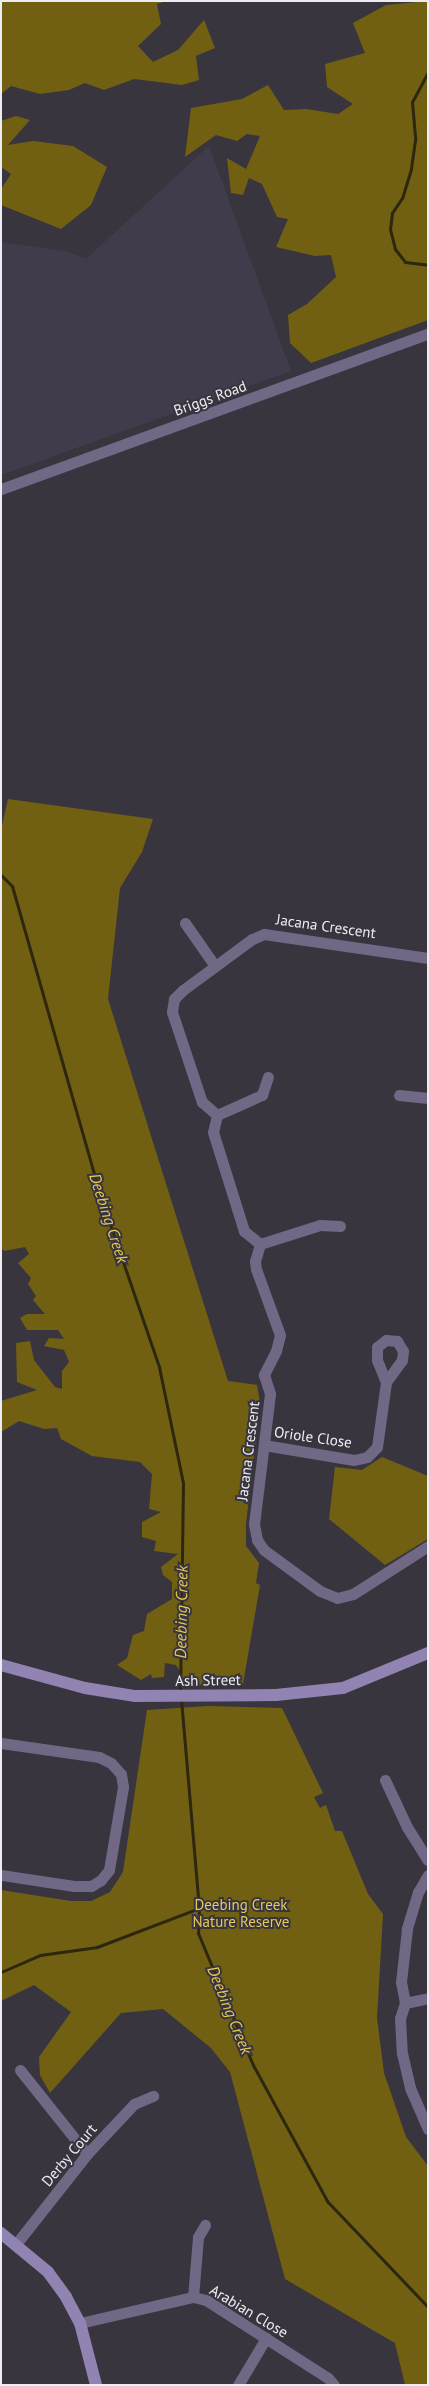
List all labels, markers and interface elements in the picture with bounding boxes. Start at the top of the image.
street label: Briggs Road [171,377,249,419]
street label: Jacana Crescent [275,910,377,942]
water label: Deebing Creek [85,1171,133,1265]
street label: Jacana Crescent [233,1400,263,1502]
street label: Oriole Close [273,1423,353,1451]
water label: Deebing Creek [171,1565,191,1659]
street label: Ash Street [175,1670,241,1690]
park label: Deebing Creek Nature Reserve [193,1895,289,1930]
water label: Deebing Creek [204,1963,256,2057]
street label: Derby Court [38,2120,100,2190]
street label: Arabian Close [207,2281,291,2341]

